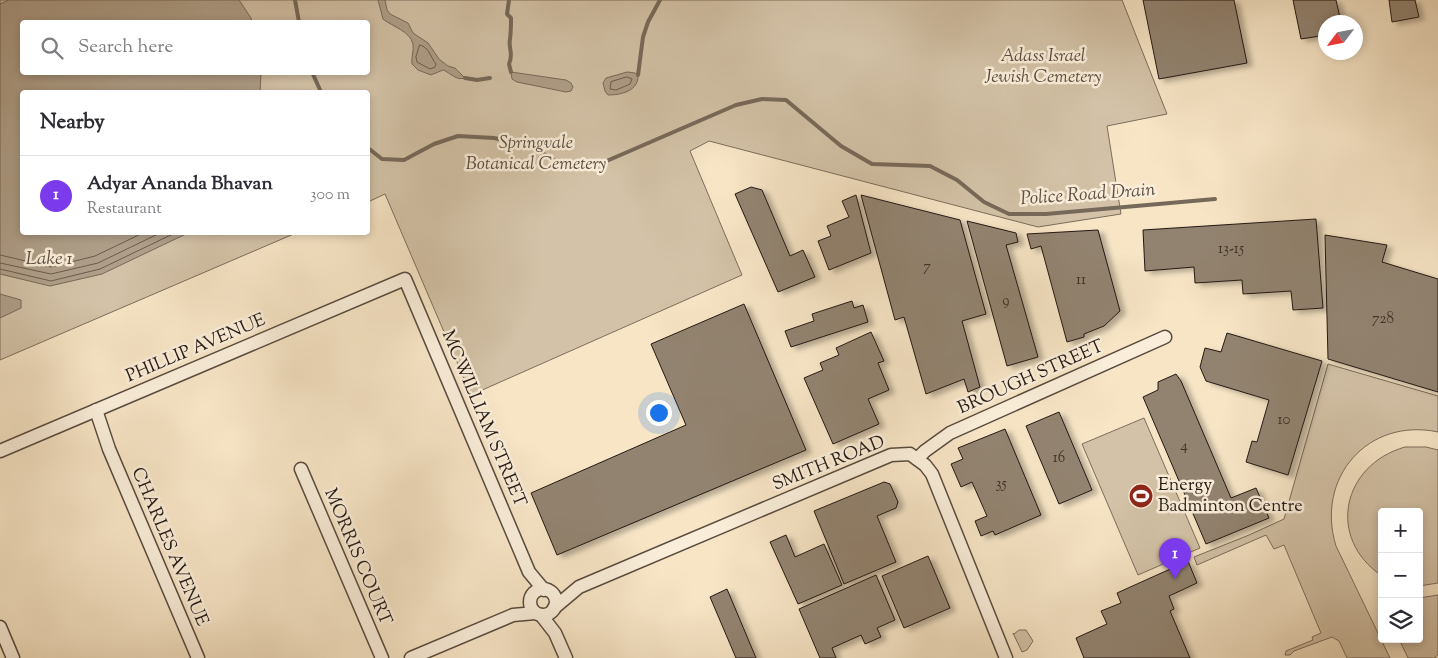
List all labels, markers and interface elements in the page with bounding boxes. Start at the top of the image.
north arrow [1318,15,1363,60]
search box [20,20,370,75]
icon: search [38,34,66,62]
text: Search here [78,34,173,61]
park label: Adass Israel Jewish Cemetery [984,44,1101,91]
text: Nearby [40,108,105,138]
park label: Springvale Botanical Cemetery [466,131,606,178]
text: Adyar Ananda Bhavan [87,171,273,198]
water label: Police Road Drain [1020,177,1156,213]
text: 1 [53,184,59,207]
text: 300 m [310,184,350,207]
text: Restaurant [87,198,162,221]
house number: 13-15 [1218,239,1244,260]
water label: Lake 1 [26,246,73,273]
house number: 7 [923,257,931,278]
house number: 11 [1076,270,1086,291]
house number: 9 [1002,291,1010,312]
street label: PHILLIP AVENUE [122,308,270,390]
house number: 728 [1372,309,1394,330]
street label: MCWILLIAM STREET [434,326,532,512]
street label: BROUGH STREET [954,334,1108,422]
your location [646,400,672,426]
house number: 10 [1278,410,1291,431]
street label: SMITH ROAD [769,430,889,498]
house number: 4 [1180,436,1188,457]
house number: 16 [1053,448,1065,469]
street label: CHARLES AVENUE [124,464,214,630]
place label: Energy Badminton Centre [1158,473,1303,520]
house number: 35 [995,474,1007,495]
sports icon: Energy Badminton Centre [1128,483,1154,509]
street label: MORRIS COURT [316,485,398,630]
map controls [1378,508,1423,643]
button: + [1378,508,1423,553]
pin: 1 [1159,538,1191,579]
button: − [1378,553,1423,598]
button: layers [1378,598,1423,643]

